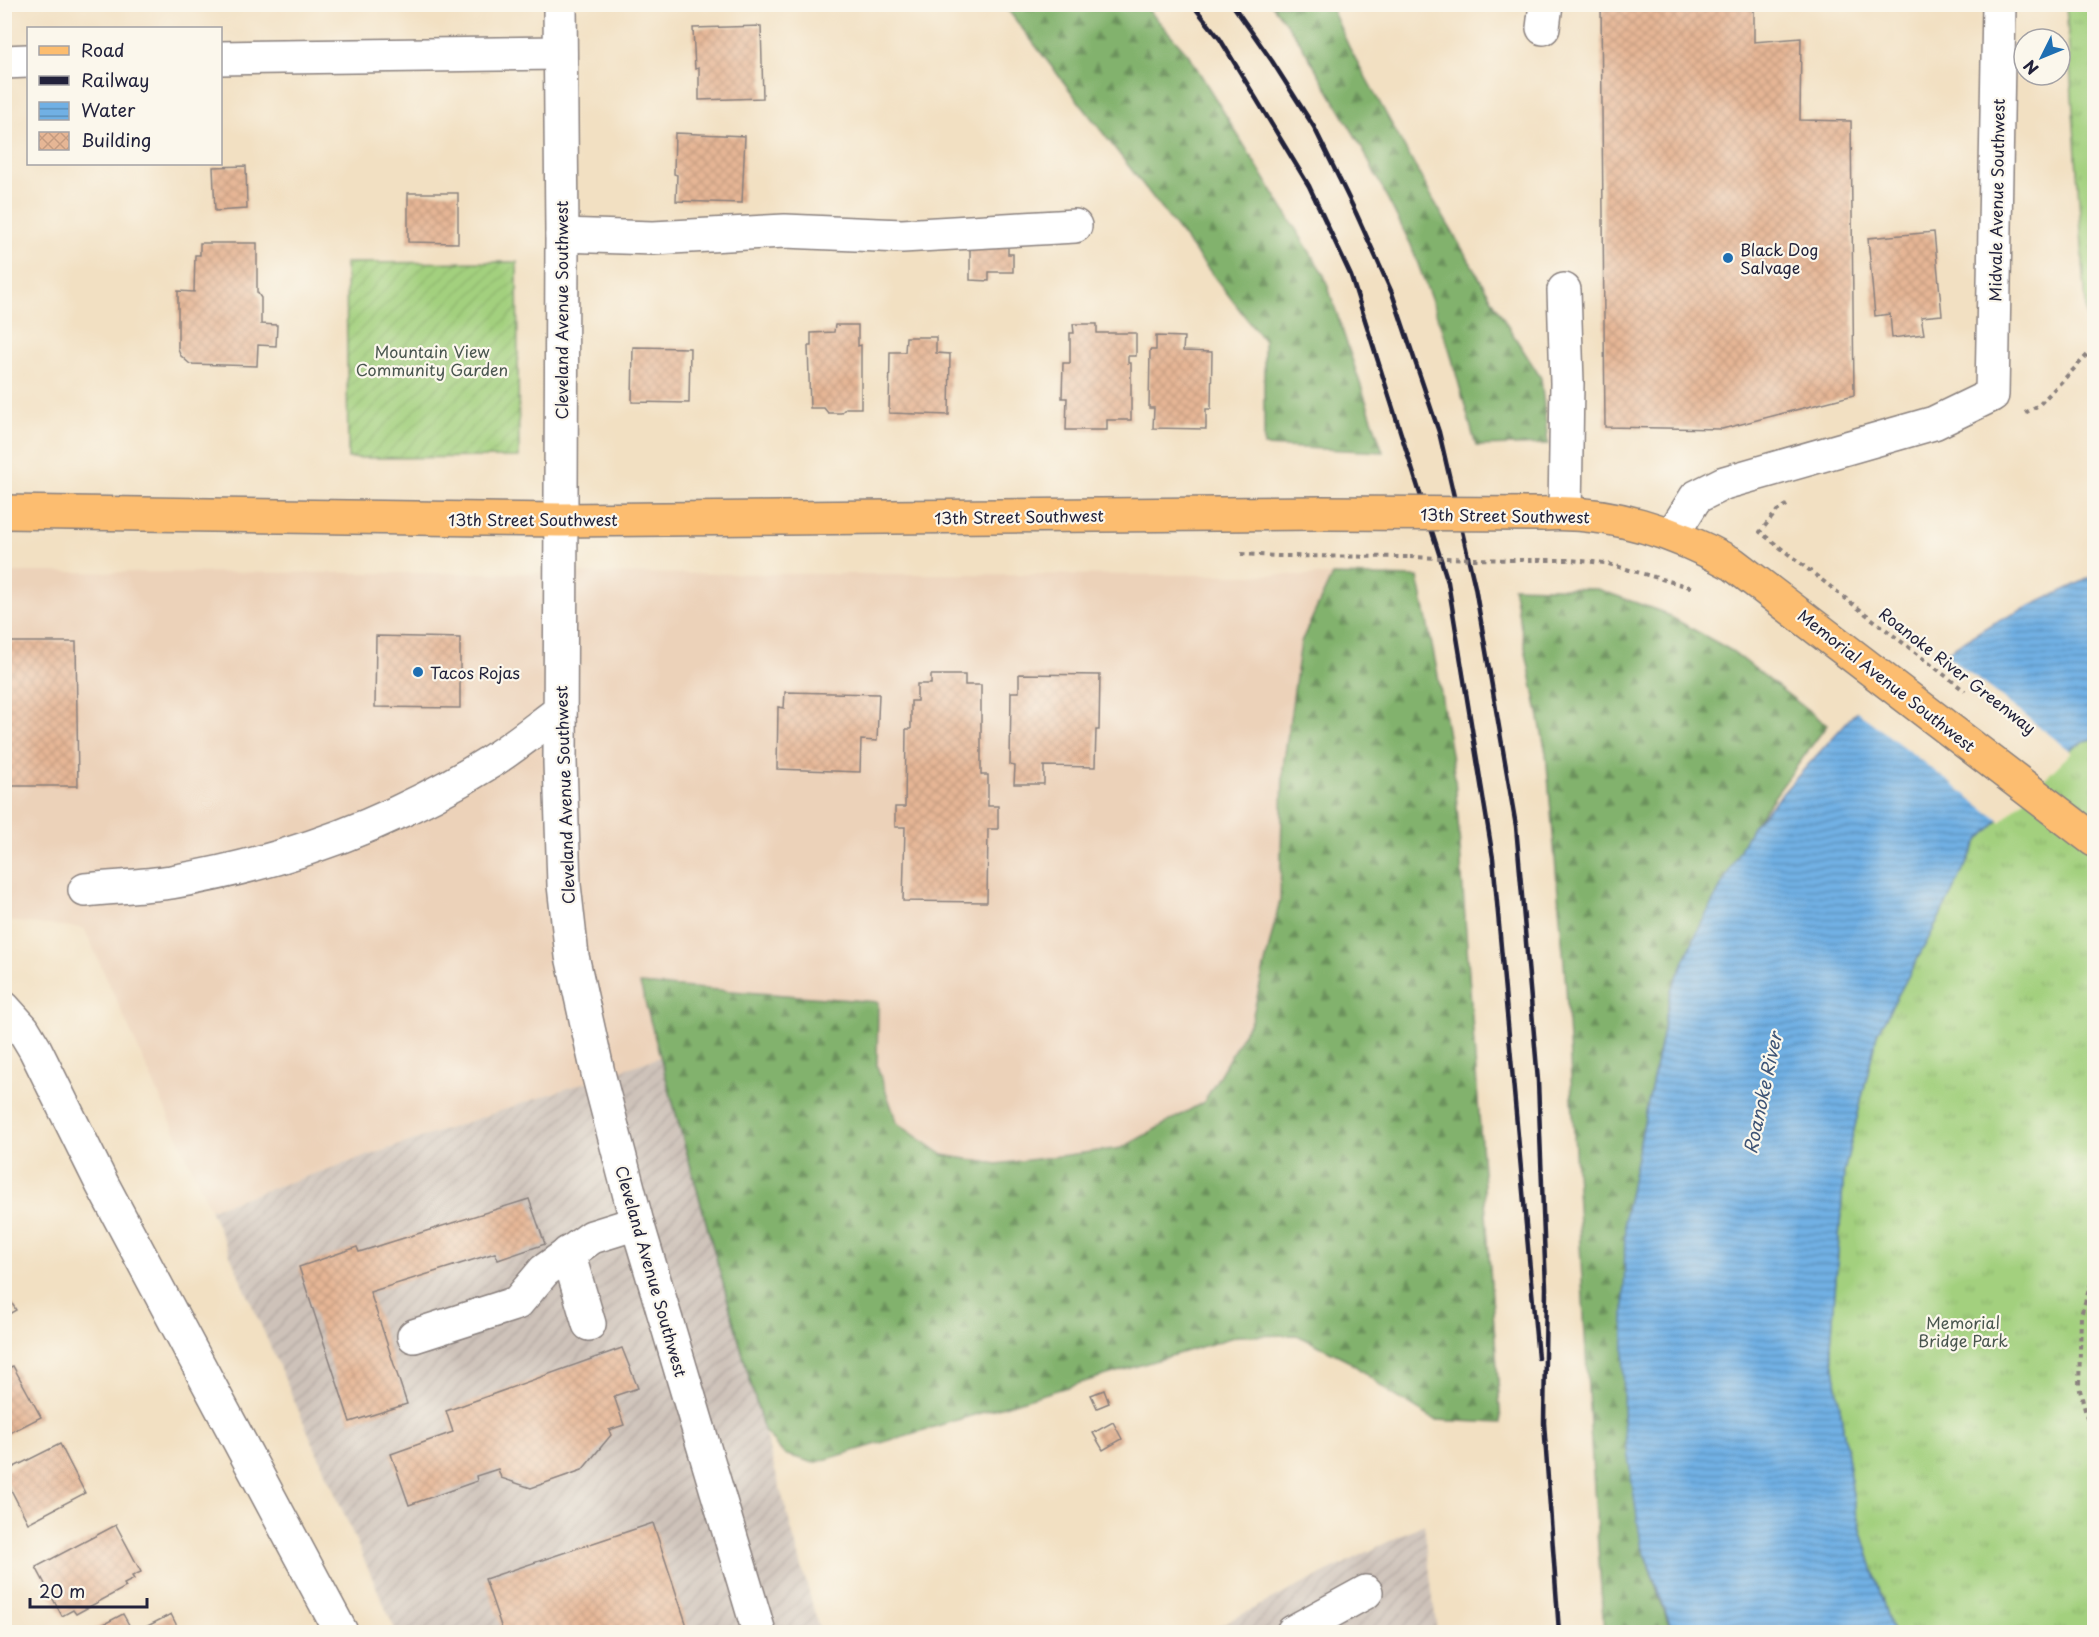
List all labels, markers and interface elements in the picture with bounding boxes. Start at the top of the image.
legend [27,27,222,165]
north arrow [2012,27,2072,87]
text: Road [81,36,125,63]
text: N [2017,55,2043,81]
text: Railway [81,66,149,93]
text: Water [81,96,136,123]
street label: Midvale Avenue Southwest [1982,98,2010,302]
text: Building [81,126,151,153]
street label: Cleveland Avenue Southwest [549,201,573,419]
place label: Black Dog Salvage [1740,237,1818,279]
marker: Black Dog Salvage [1721,251,1735,265]
park label: Mountain View Community Garden [356,339,508,381]
street label: 13th Street Southwest [1420,502,1590,528]
street label: 13th Street Southwest [934,503,1104,529]
street label: 13th Street Southwest [448,507,618,531]
street label: Roanoke River Greenway [1874,601,2042,739]
street label: Memorial Avenue Southwest [1793,603,1981,757]
place label: Tacos Rojas [430,660,520,684]
marker: Tacos Rojas [411,665,425,679]
street label: Cleveland Avenue Southwest [548,685,580,905]
water label: Roanoke River [1736,1027,1789,1156]
street label: Cleveland Avenue Southwest [610,1163,694,1379]
park label: Memorial Bridge Park [1918,1310,2008,1352]
scale bar [30,1571,147,1609]
text: 20 m [39,1577,85,1604]

